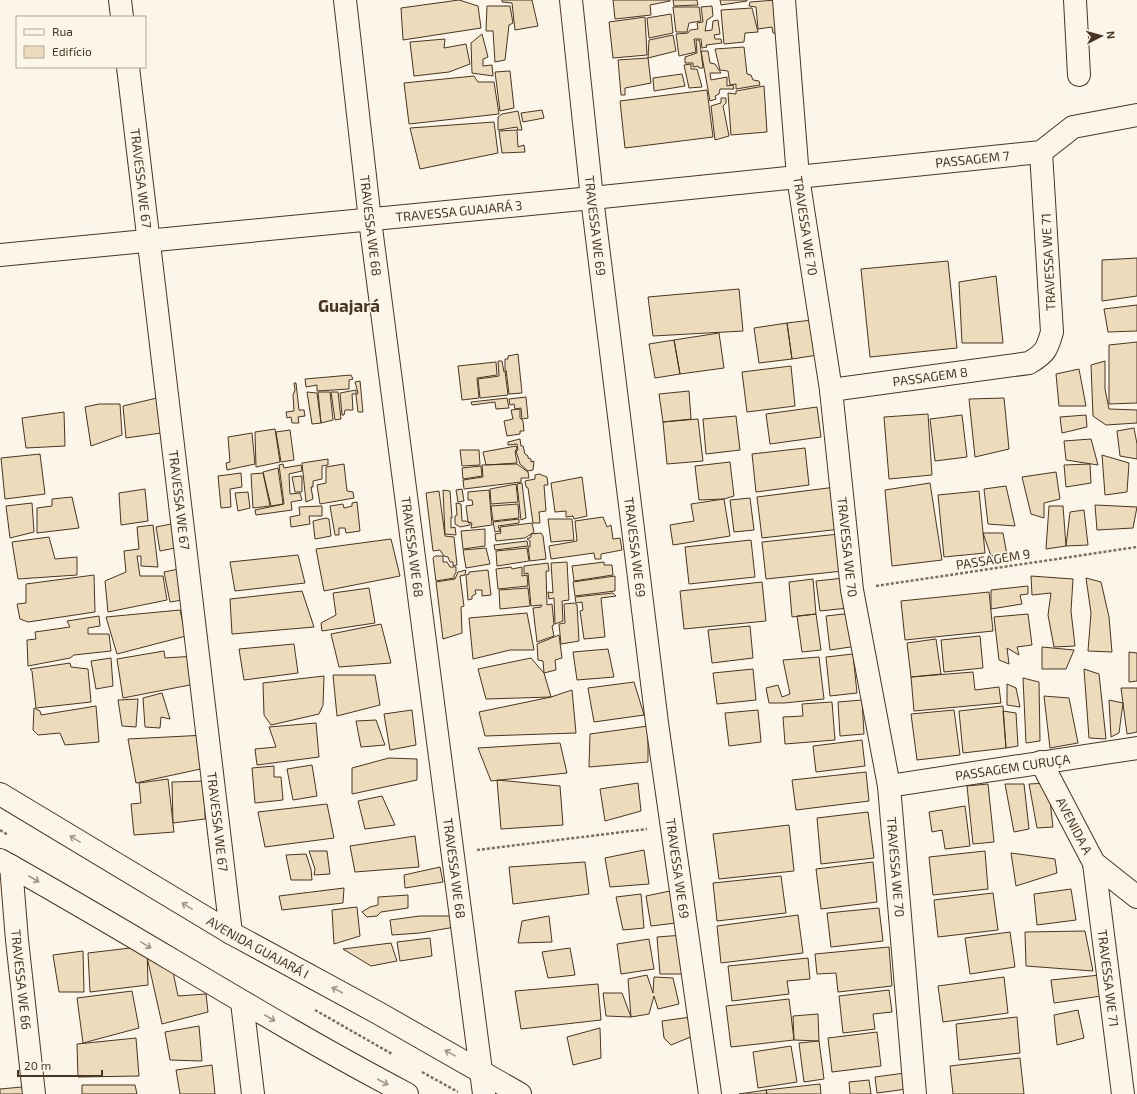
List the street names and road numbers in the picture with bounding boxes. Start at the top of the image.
street label: TRAVESSA WE 67 [127,128,155,229]
street label: PASSAGEM 7 [934,147,1010,171]
street label: TRAVESSA WE 68 [357,174,385,277]
street label: TRAVESSA WE 69 [582,175,610,277]
street label: TRAVESSA WE 70 [790,175,821,277]
street label: TRAVESSA GUAJARÁ 3 [395,197,523,225]
street label: TRAVESSA WE 71 [1037,213,1059,311]
street label: PASSAGEM 8 [892,363,969,390]
street label: TRAVESSA WE 67 [166,449,193,551]
street label: TRAVESSA WE 68 [398,495,427,598]
street label: TRAVESSA WE 69 [621,496,649,598]
street label: TRAVESSA WE 70 [834,496,861,598]
street label: PASSAGEM 9 [955,545,1031,573]
street label: PASSAGEM CURUÇA [954,750,1071,784]
street label: TRAVESSA WE 67 [204,771,232,873]
street label: AVENIDA A [1053,794,1096,857]
street label: TRAVESSA WE 70 [884,816,908,918]
street label: TRAVESSA WE 68 [440,817,469,919]
street label: TRAVESSA WE 69 [663,817,693,920]
street label: AVENIDA GUAJARÁ I [204,912,312,982]
street label: TRAVESSA WE 66 [8,929,35,1031]
street label: TRAVESSA WE 71 [1094,929,1122,1028]

